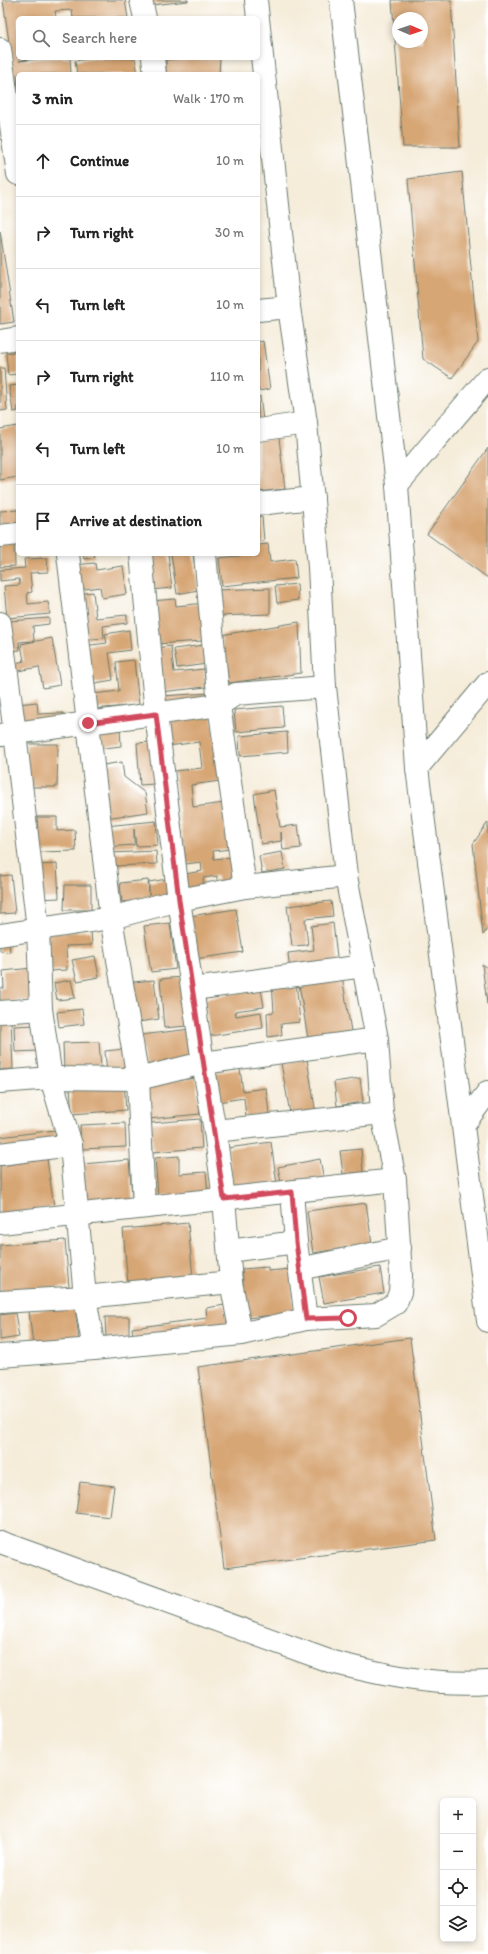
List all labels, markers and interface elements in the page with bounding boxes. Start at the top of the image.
north arrow [392,12,428,48]
search box [16,16,260,60]
icon: search [30,27,52,49]
text: Search here [62,29,137,47]
text: 3 min [32,88,73,108]
text: Walk · 170 m [173,91,244,106]
icon: ahead [32,150,54,172]
text: Continue [70,152,129,170]
text: 10 m [216,153,244,168]
icon: right [32,222,54,244]
text: Turn right [70,224,134,242]
text: 30 m [215,225,244,240]
icon: left [32,294,54,316]
text: Turn left [70,296,125,314]
text: 10 m [216,297,244,312]
icon: right [32,366,54,388]
text: Turn right [70,368,134,386]
text: 110 m [210,369,244,384]
icon: left [32,438,54,460]
text: Turn left [70,440,125,458]
text: 10 m [216,441,244,456]
icon: arrive [32,510,54,532]
text: Arrive at destination [70,512,202,530]
route end [79,714,97,732]
route start [339,1309,357,1327]
map controls [440,1798,476,1942]
button: + [440,1798,476,1834]
button: − [440,1834,476,1870]
button: locate [440,1870,476,1906]
button: layers [440,1906,476,1942]

